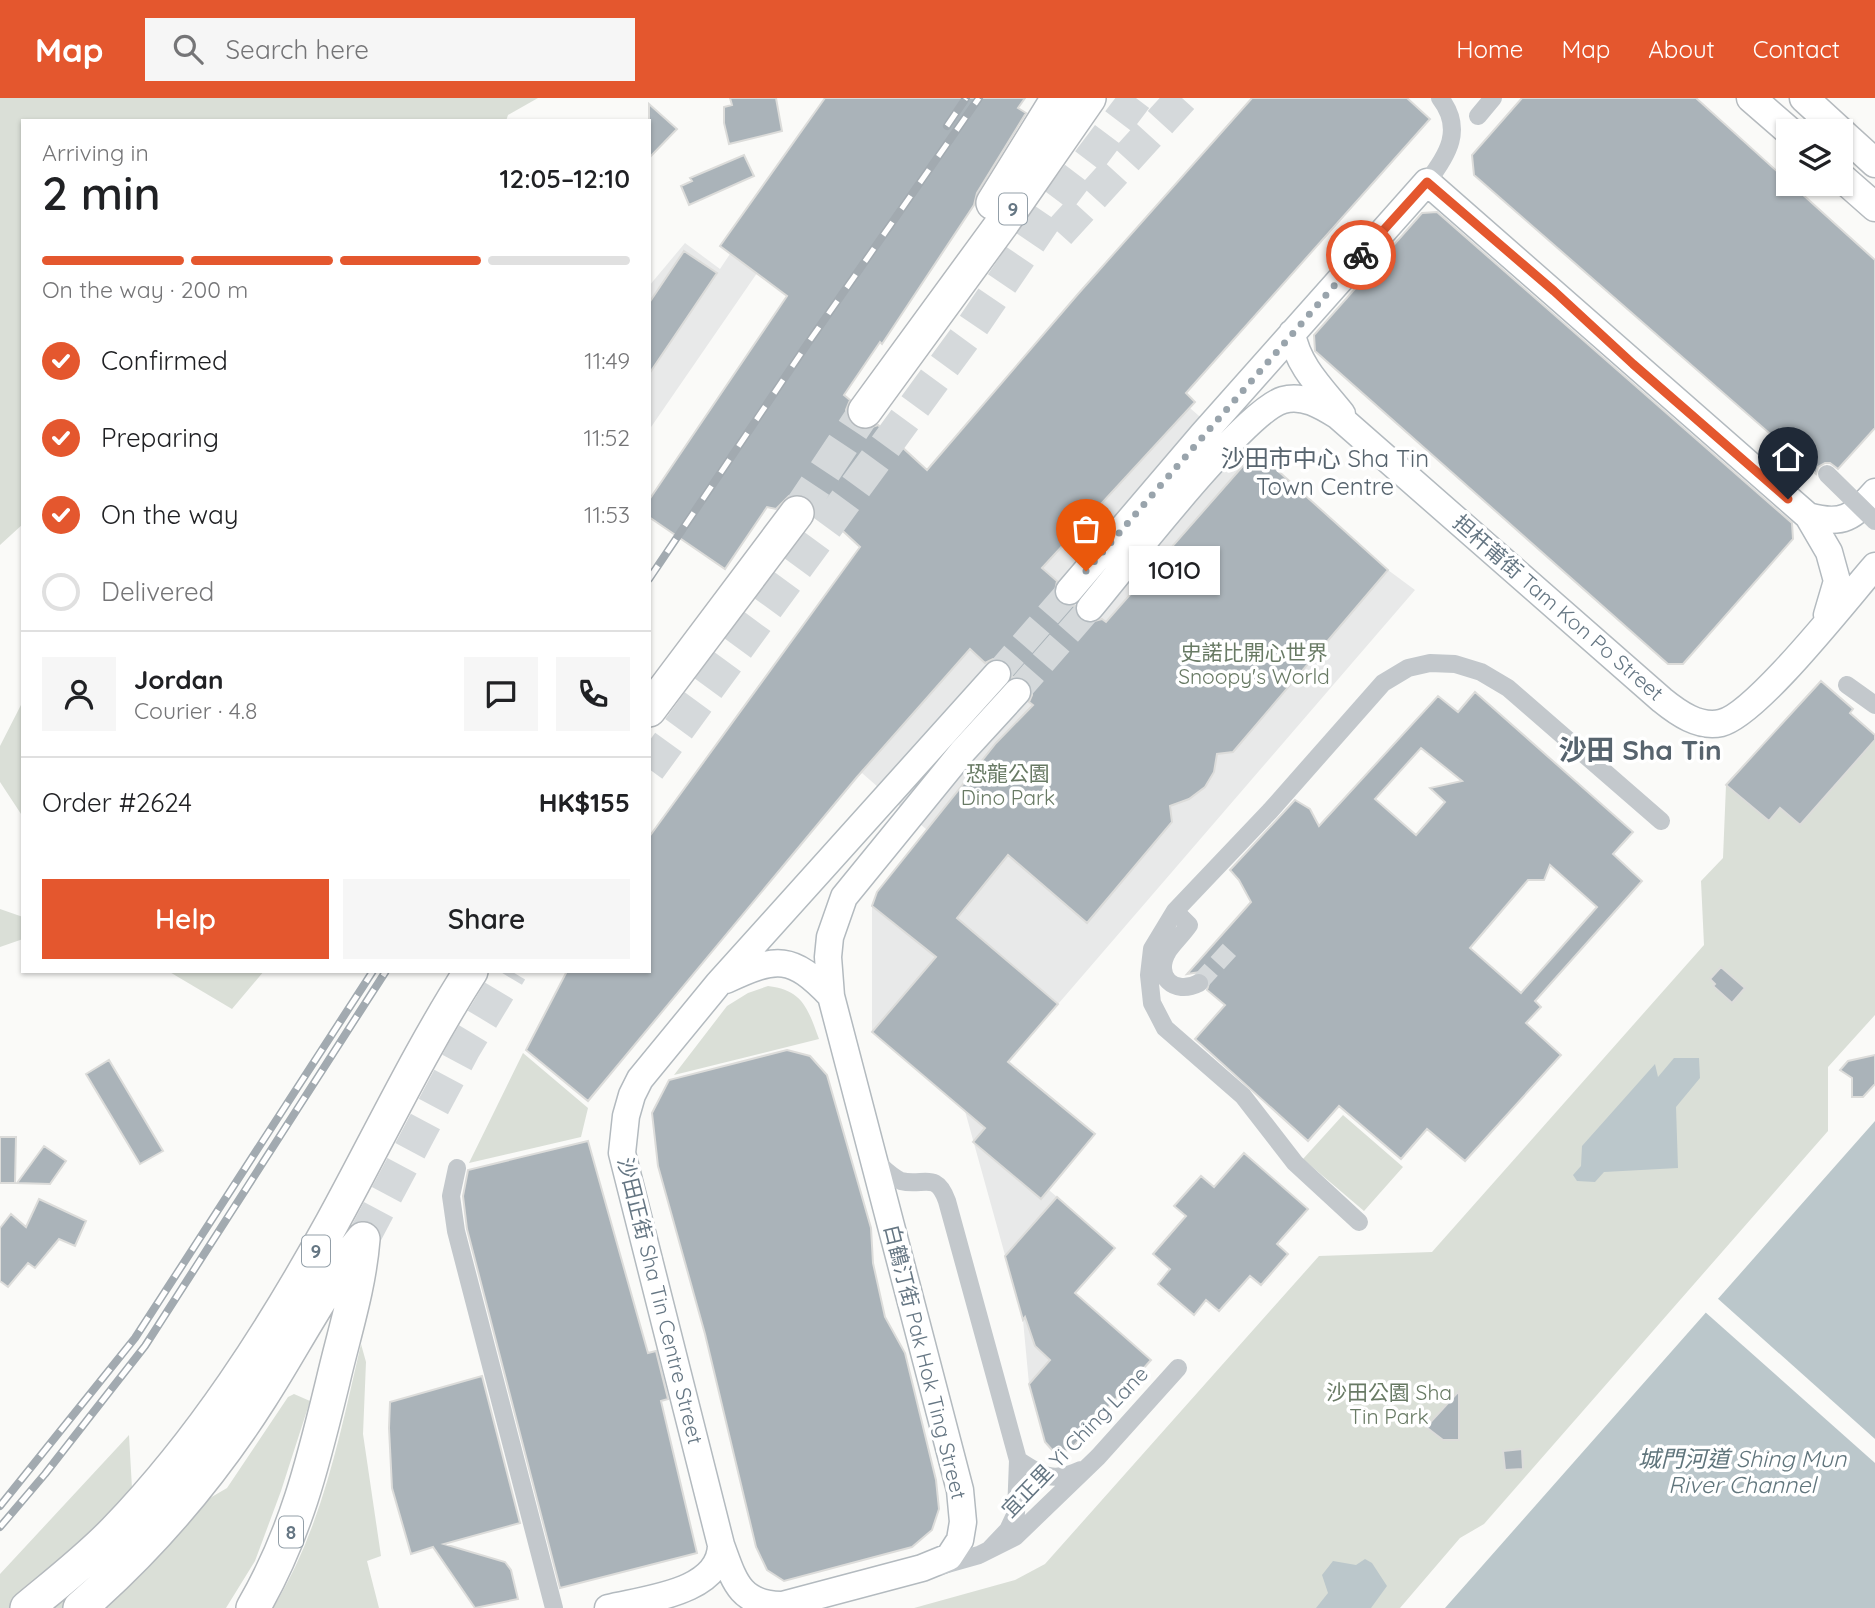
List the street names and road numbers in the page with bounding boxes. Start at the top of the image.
road number: 9 [999,194,1027,225]
street label: 担杆莆街 Tam Kon Po Street [1448,509,1669,706]
street label: 沙田正街 Sha Tin Centre Street [613,1155,709,1447]
street label: 白鶴汀街 Pak Hok Ting Street [879,1222,973,1502]
road number: 9 [302,1236,330,1266]
street label: 宜正里 Yi Ching Lane [996,1360,1153,1522]
road number: 8 [279,1516,303,1548]

